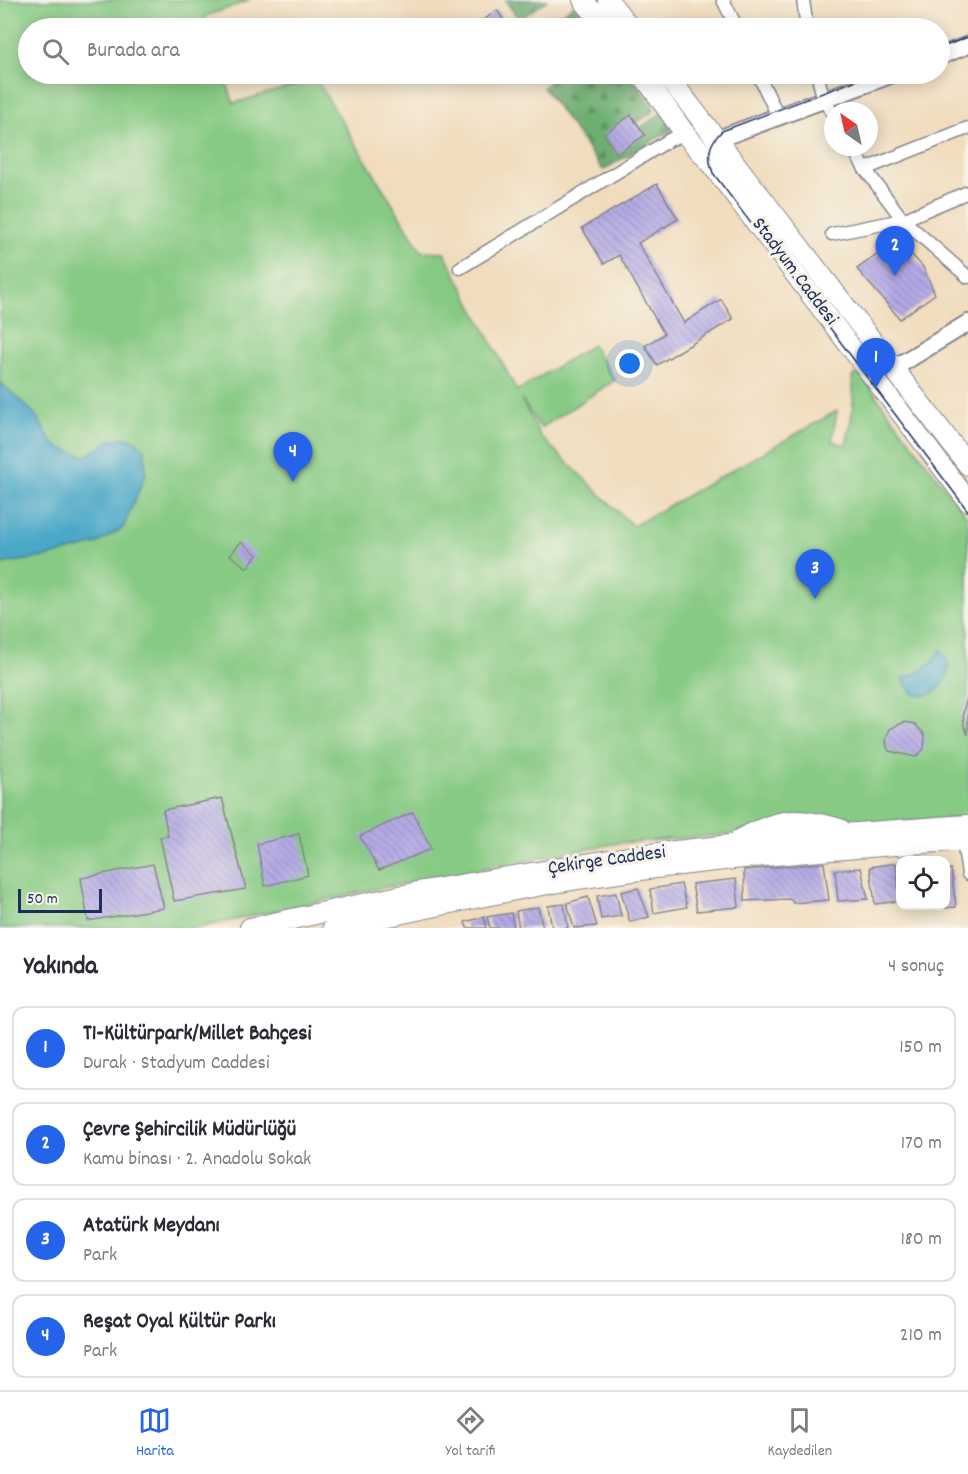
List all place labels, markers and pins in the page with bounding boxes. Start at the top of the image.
pin: 2 [876,226,914,276]
pin: 1 [856,338,896,388]
pin: 4 [274,432,312,482]
pin: 3 [796,550,834,599]

